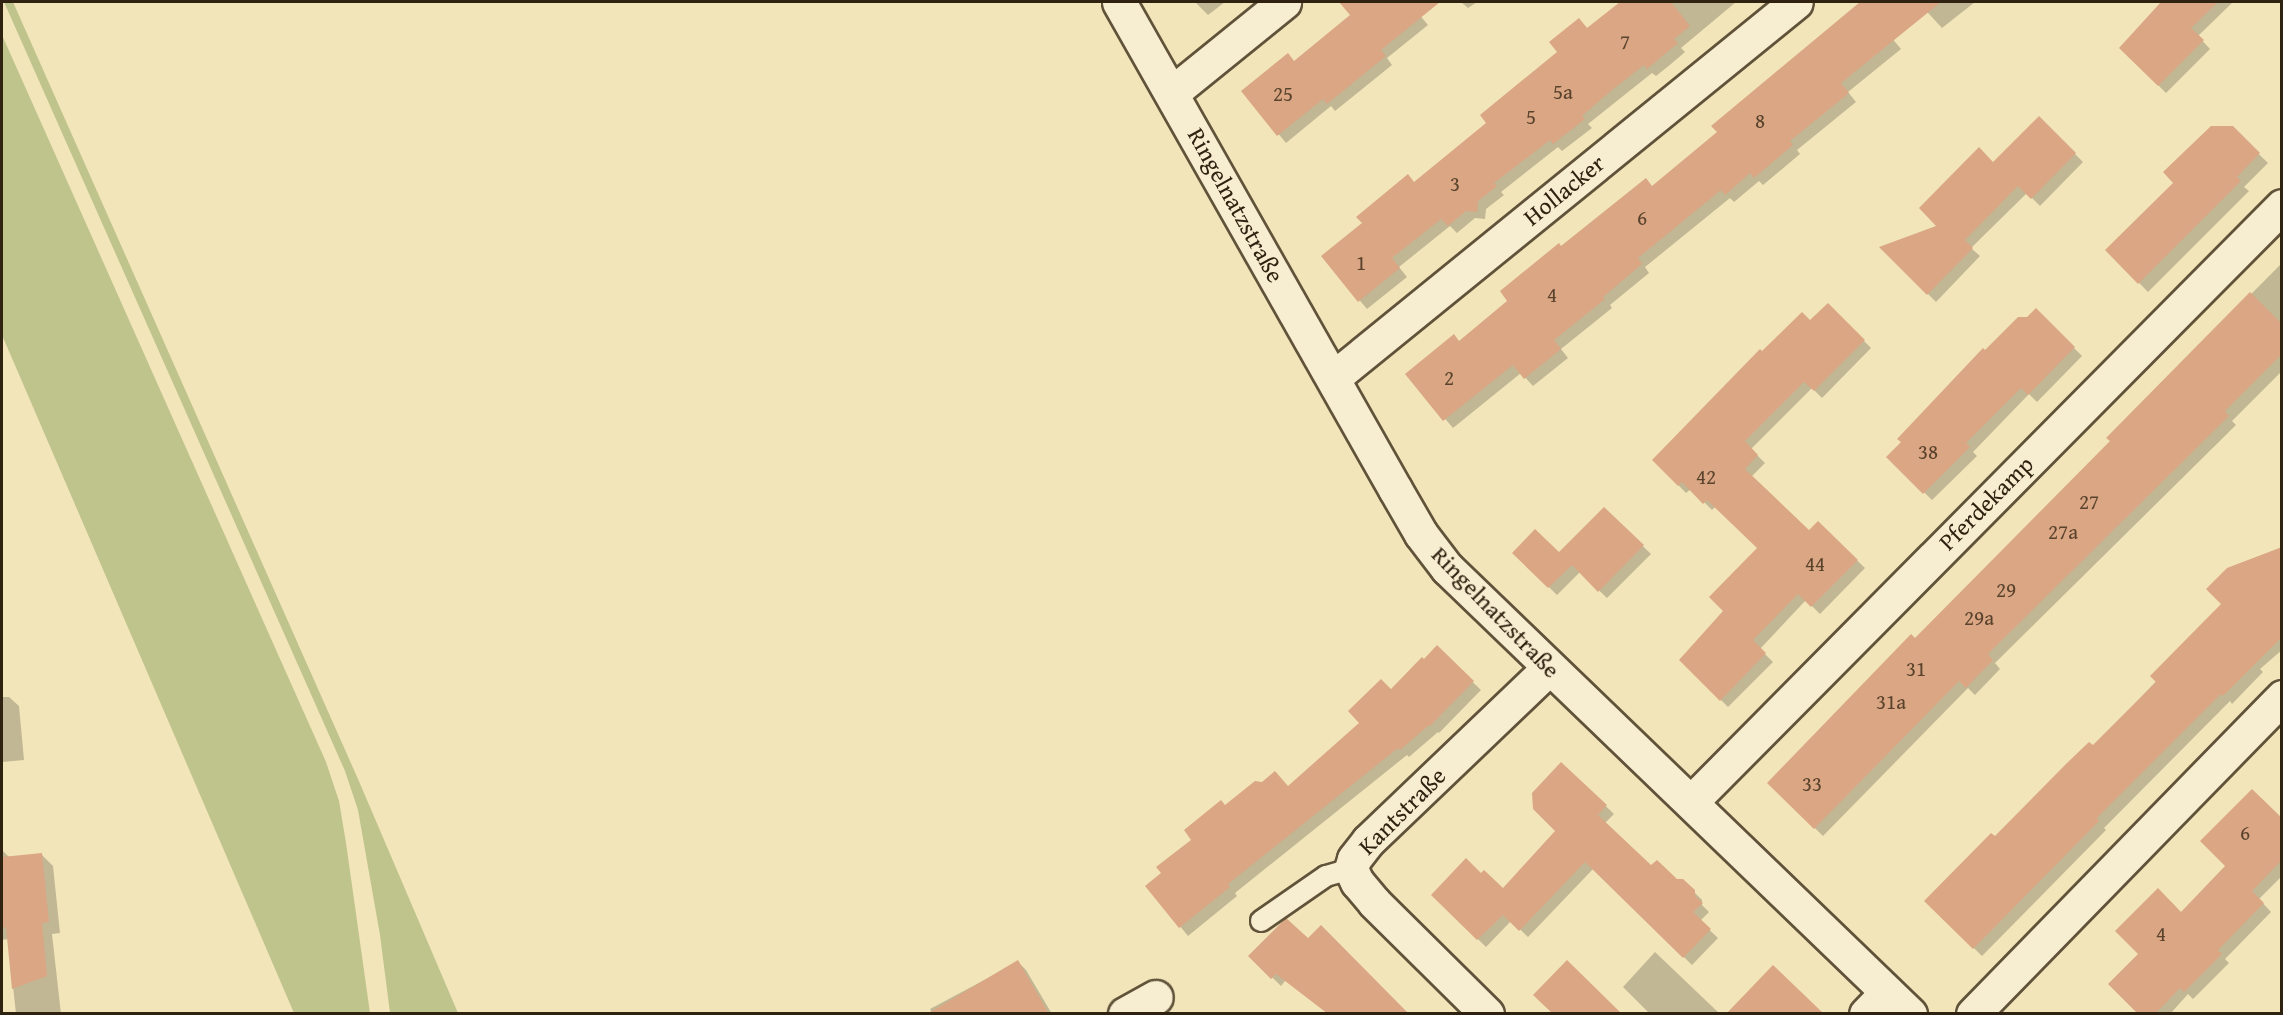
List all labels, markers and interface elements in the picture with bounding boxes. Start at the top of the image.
house number: 7 [1620,29,1630,55]
house number: 5a [1553,79,1573,105]
house number: 25 [1273,81,1293,107]
house number: 5 [1526,104,1536,130]
house number: 8 [1755,108,1765,134]
street label: Ringelnatzstraße [1182,123,1290,287]
street label: Hollacker [1518,149,1610,231]
house number: 3 [1450,171,1460,197]
house number: 6 [1637,205,1647,231]
house number: 1 [1356,250,1366,276]
house number: 4 [1547,282,1557,308]
house number: 2 [1444,365,1454,391]
house number: 38 [1918,439,1938,465]
street label: Pferdekamp [1933,450,2039,556]
house number: 42 [1696,464,1716,490]
house number: 27 [2079,489,2099,515]
house number: 27a [2048,519,2078,545]
street label: Ringelnatzstraße [1426,540,1566,684]
house number: 44 [1805,551,1825,577]
house number: 29 [1996,577,2016,603]
house number: 29a [1964,605,1994,631]
house number: 31 [1906,656,1926,682]
house number: 31a [1876,689,1906,715]
street label: Kantstraße [1352,761,1452,861]
house number: 33 [1802,771,1822,797]
house number: 6 [2240,820,2250,846]
house number: 4 [2156,921,2166,947]

